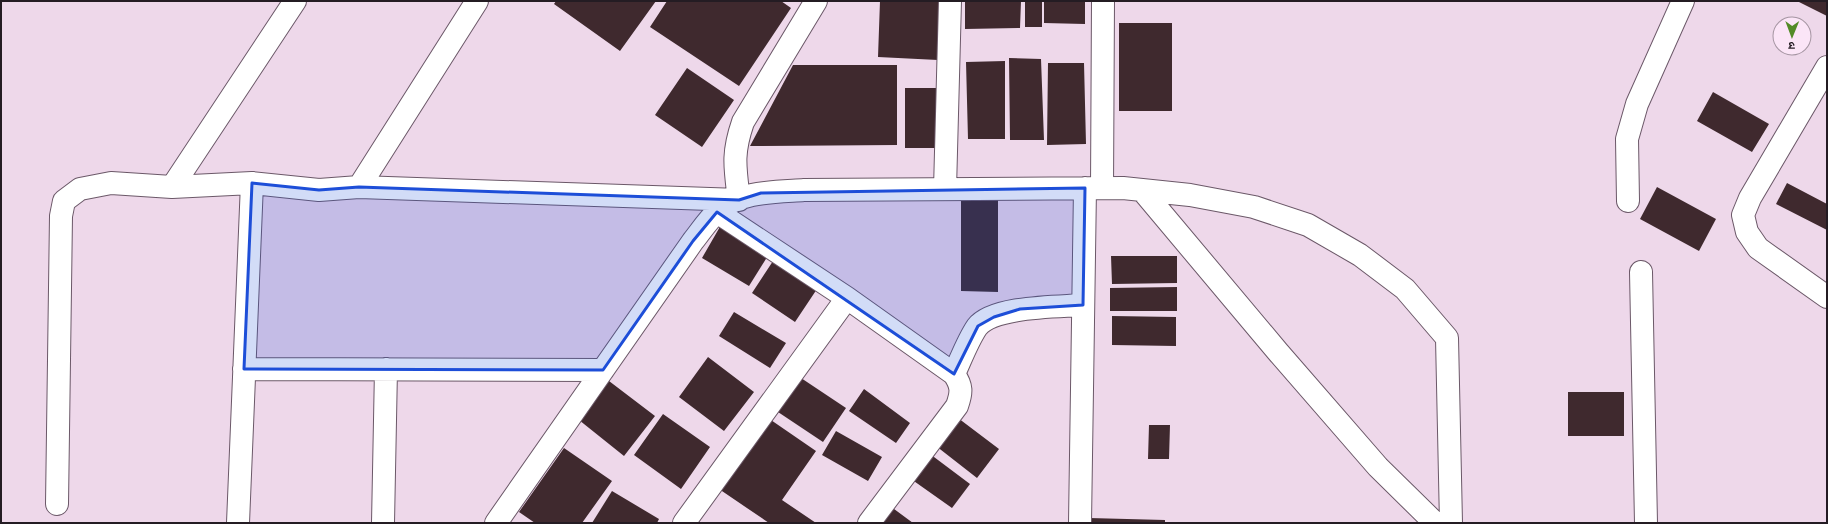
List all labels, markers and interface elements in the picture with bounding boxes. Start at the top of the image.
north arrow [1772,16,1812,56]
text: उ [1788,39,1795,53]

